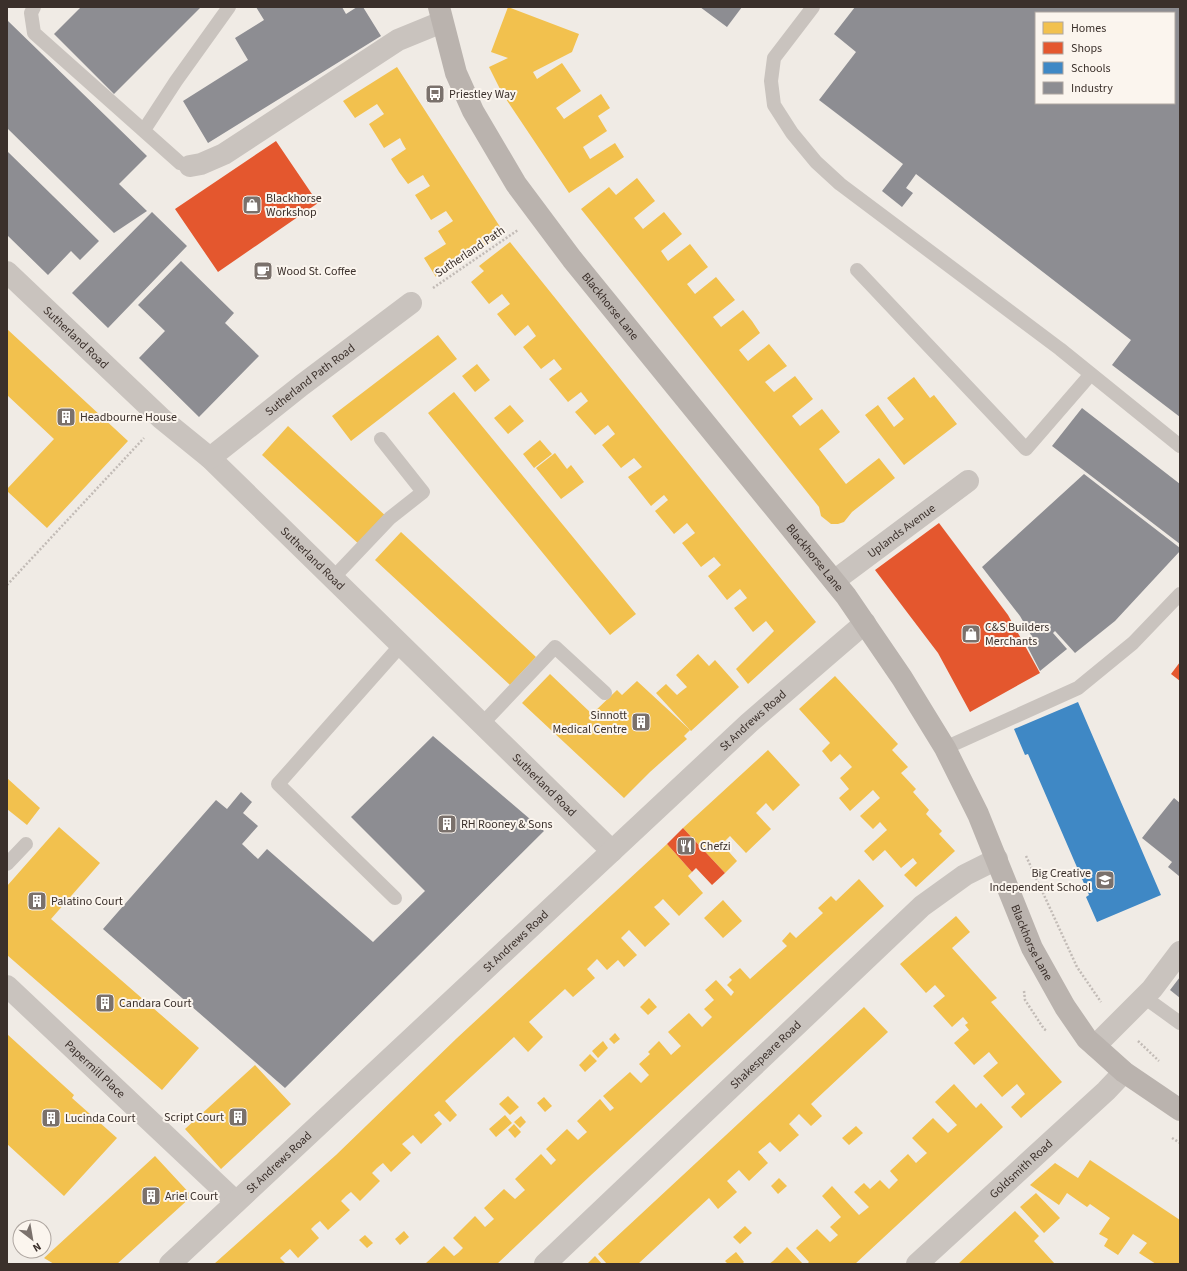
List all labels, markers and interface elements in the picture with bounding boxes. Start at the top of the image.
legend [1035,12,1175,104]
text: Homes [1071,20,1106,37]
text: Shops [1071,40,1102,57]
text: Schools [1071,60,1111,77]
text: Industry [1071,80,1113,97]
bus stop icon: Priestley Way [424,83,446,105]
place label: Priestley Way [449,86,516,103]
place label: Blackhorse Workshop [266,190,322,221]
shop icon: Blackhorse Workshop [241,194,263,216]
street label: Sutherland Path [432,222,508,282]
cafe icon: Wood St. Coffee [252,260,274,282]
place label: Wood St. Coffee [277,263,356,280]
street label: Blackhorse Lane [578,269,643,344]
street label: Sutherland Road [40,302,112,373]
street label: Sutherland Path Road [261,340,358,420]
building icon: Headbourne House [55,406,77,428]
place label: Headbourne House [80,409,177,426]
street label: Uplands Avenue [864,500,939,562]
street label: Blackhorse Lane [782,520,847,595]
street label: Sutherland Road [277,523,349,594]
place label: C&S Builders Merchants [985,619,1049,650]
shop icon: C&S Builders Merchants [960,623,982,645]
street label: St Andrews Road [716,686,790,755]
place label: Sinnott Medical Centre [552,707,627,738]
building icon: Sinnott Medical Centre [630,711,652,733]
street label: Sutherland Road [508,749,580,820]
building icon: RH Rooney & Sons [436,813,458,835]
place label: RH Rooney & Sons [461,816,553,833]
restaurant icon: Chefzi [675,835,697,857]
place label: Chefzi [700,838,731,855]
place label: Big Creative Independent School [989,865,1091,896]
school or university icon: Big Creative Independent School [1094,869,1116,891]
building icon: Palatino Court [26,890,48,912]
place label: Palatino Court [51,893,123,910]
street label: Blackhorse Lane [1007,902,1057,984]
street label: St Andrews Road [479,906,552,976]
building icon: Candara Court [94,992,116,1014]
place label: Candara Court [119,995,192,1012]
street label: Shakespeare Road [726,1017,805,1093]
street label: Papermill Place [61,1036,129,1102]
building icon: Script Court [227,1106,249,1128]
building icon: Lucinda Court [40,1107,62,1129]
place label: Script Court [164,1109,224,1126]
place label: Lucinda Court [65,1110,135,1127]
street label: St Andrews Road [242,1127,315,1197]
street label: Goldsmith Road [986,1135,1056,1202]
building icon: Ariel Court [140,1185,162,1207]
place label: Ariel Court [165,1188,218,1205]
north arrow [12,1219,52,1259]
text: N [30,1239,44,1255]

